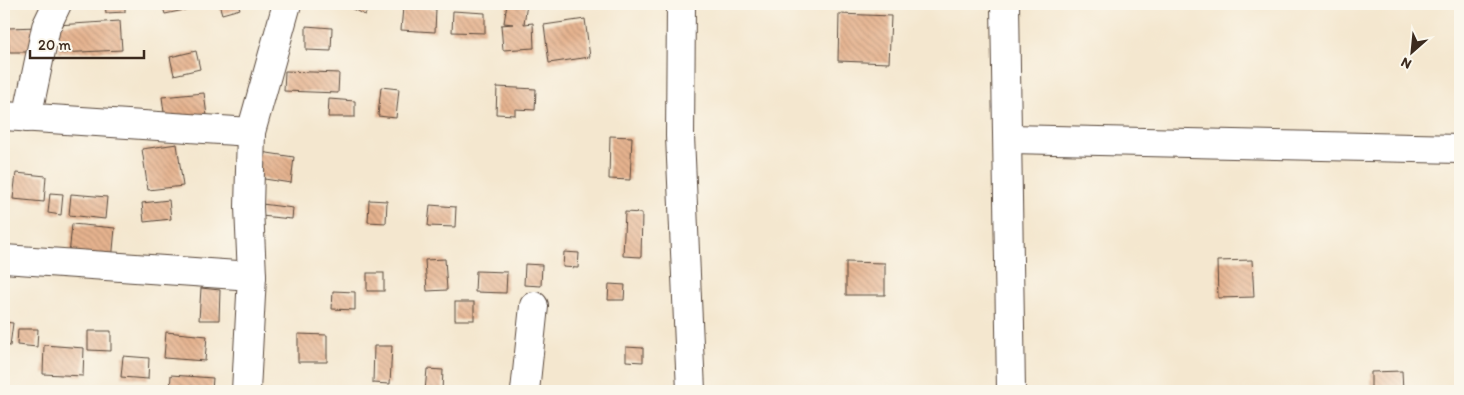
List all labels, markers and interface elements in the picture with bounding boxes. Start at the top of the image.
scale bar [30,28,144,60]
north arrow [1386,28,1436,78]
text: 20 m [38,36,72,54]
text: N [1398,53,1414,73]

